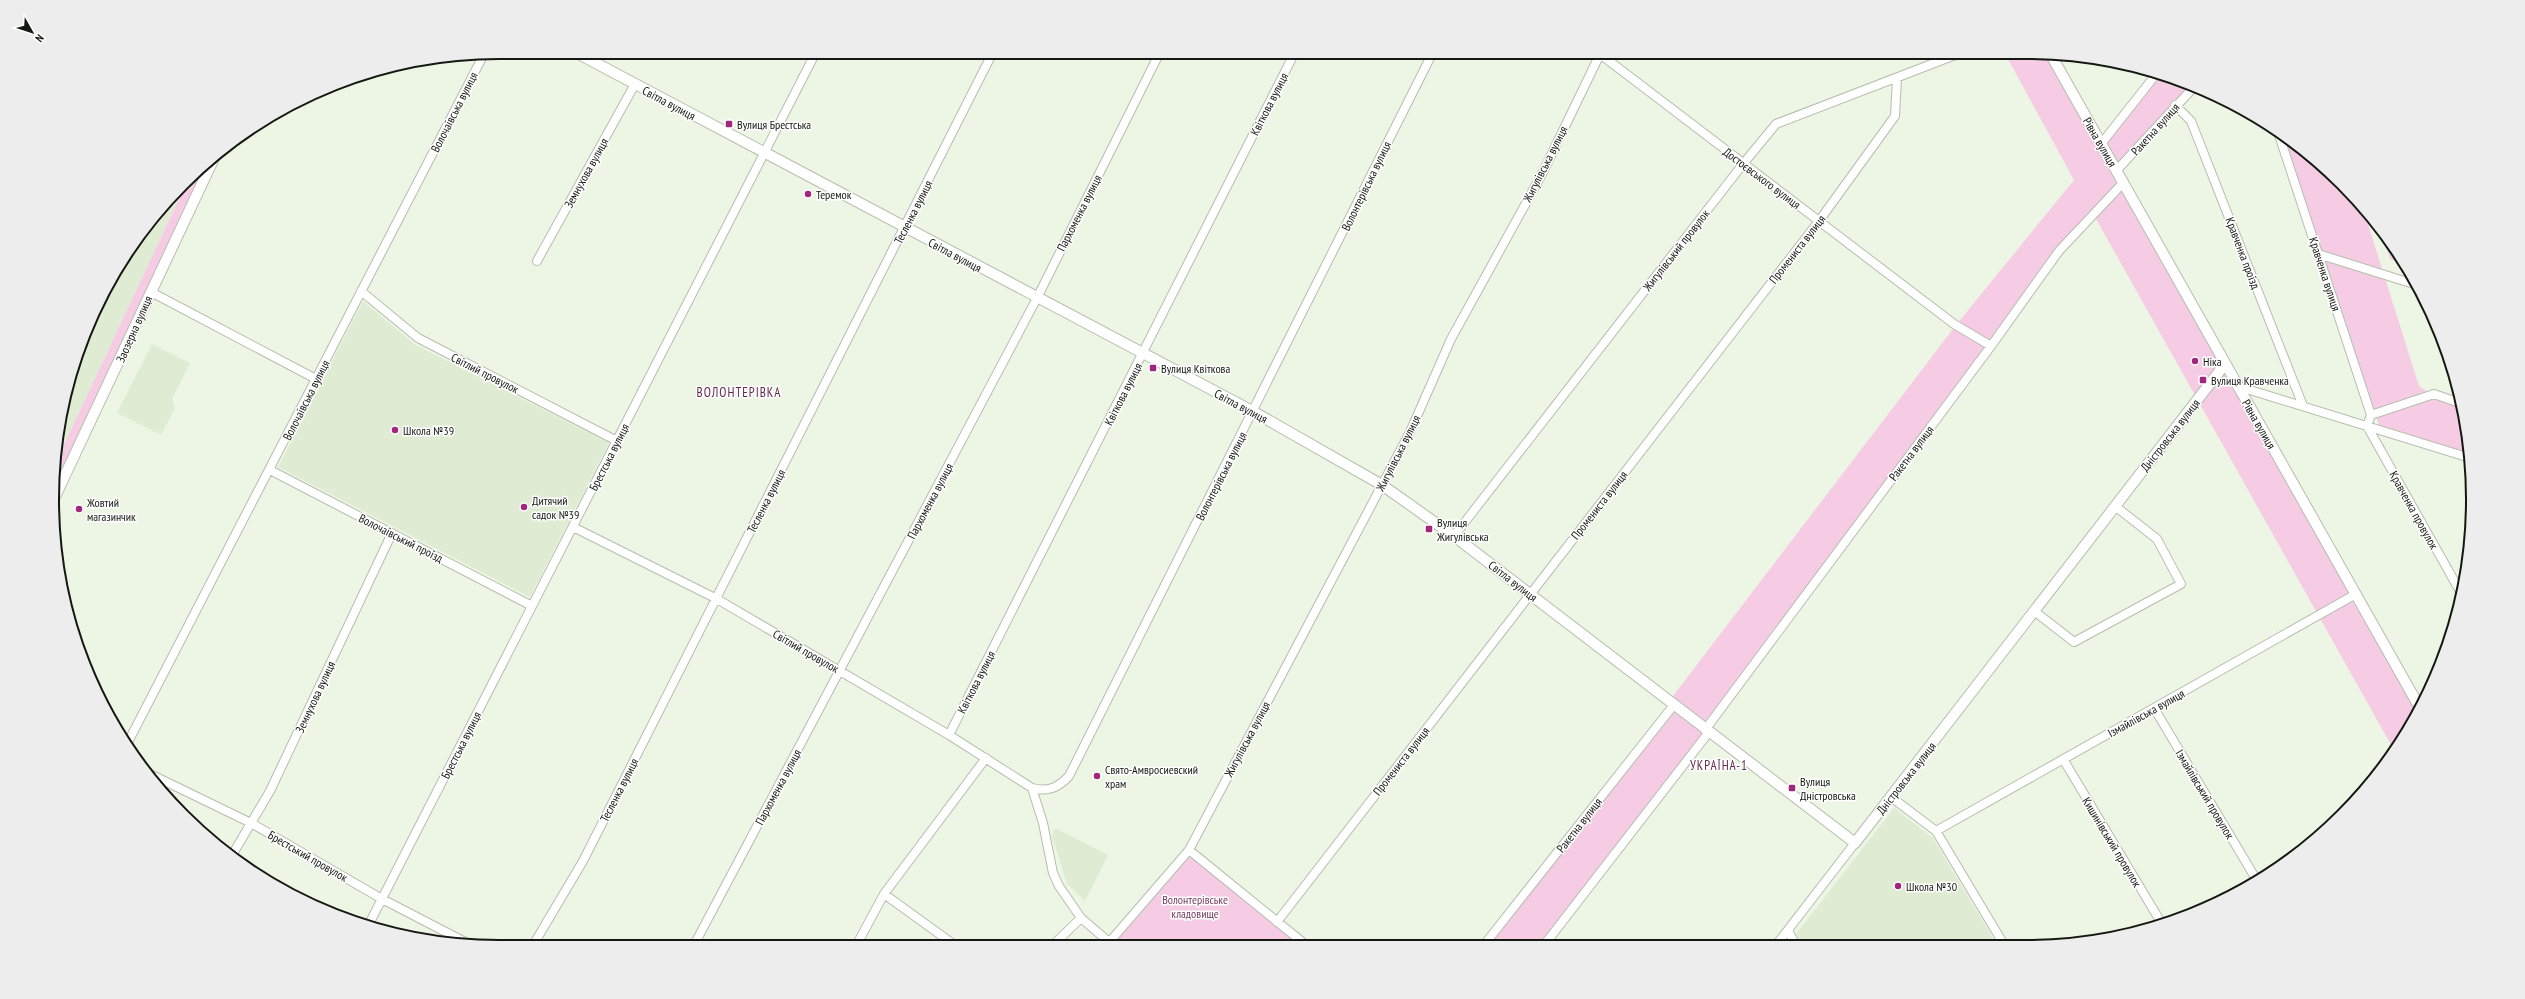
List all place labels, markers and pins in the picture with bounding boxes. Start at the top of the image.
place label: Вулиця Брестська [737,117,811,132]
marker: Вулиця Брестська [724,119,734,129]
place label: Теремок [816,187,852,202]
marker: Теремок [803,189,813,199]
place label: Ніка [2203,354,2222,369]
marker: Ніка [2190,356,2200,366]
place label: Вулиця Квіткова [1161,361,1230,376]
marker: Вулиця Квіткова [1148,363,1158,373]
place label: Вулиця Кравченка [2211,373,2289,388]
marker: Вулиця Кравченка [2198,375,2208,385]
place label: Школа №39 [403,423,454,438]
marker: Школа №39 [390,425,400,435]
place label: Дитячий садок №39 [532,493,579,522]
place label: Жовтий магазинчик [86,495,136,524]
marker: Дитячий садок №39 [519,502,529,512]
marker: Жовтий магазинчик [74,504,84,514]
place label: Вулиця Жигулівська [1436,515,1489,544]
marker: Вулиця Жигулівська [1424,524,1434,534]
place label: Свято-Амвросиевский храм [1105,762,1198,791]
marker: Свято-Амвросиевский храм [1092,771,1102,781]
place label: Вулиця Дністровська [1800,774,1856,803]
marker: Вулиця Дністровська [1787,783,1797,793]
place label: Школа №30 [1906,879,1957,894]
marker: Школа №30 [1893,881,1903,891]

